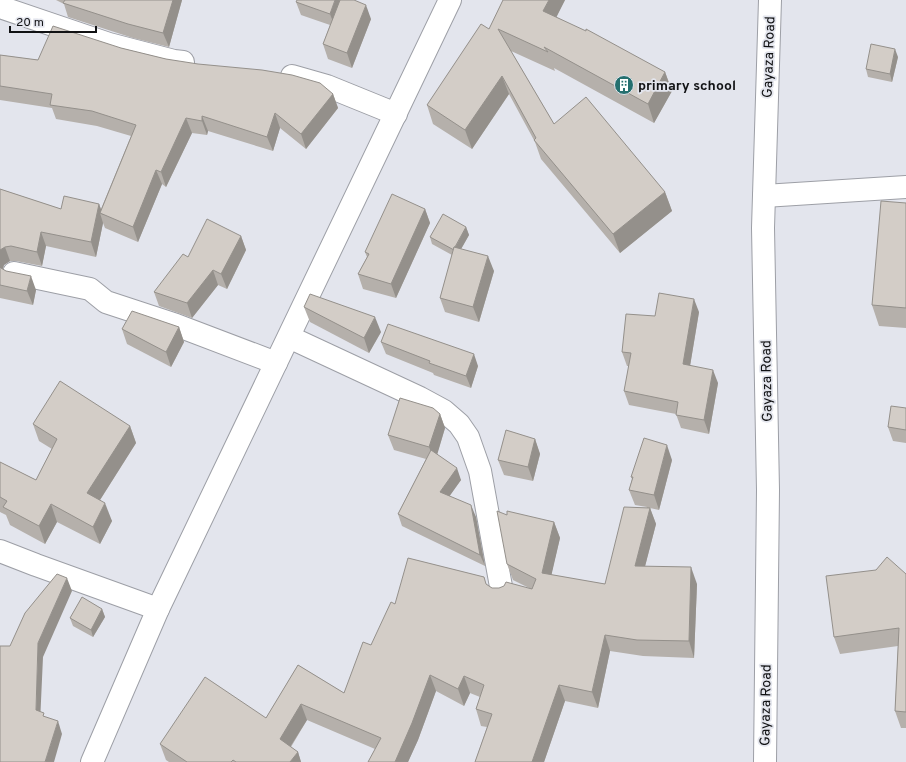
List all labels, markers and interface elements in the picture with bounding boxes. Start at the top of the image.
scale bar [10,8,96,34]
text: 20 m [16,15,44,31]
street label: Gayaza Road [760,16,779,98]
building icon: primary school [613,74,635,96]
place label: primary school [638,78,736,95]
street label: Gayaza Road [758,340,777,422]
street label: Gayaza Road [757,664,776,746]

